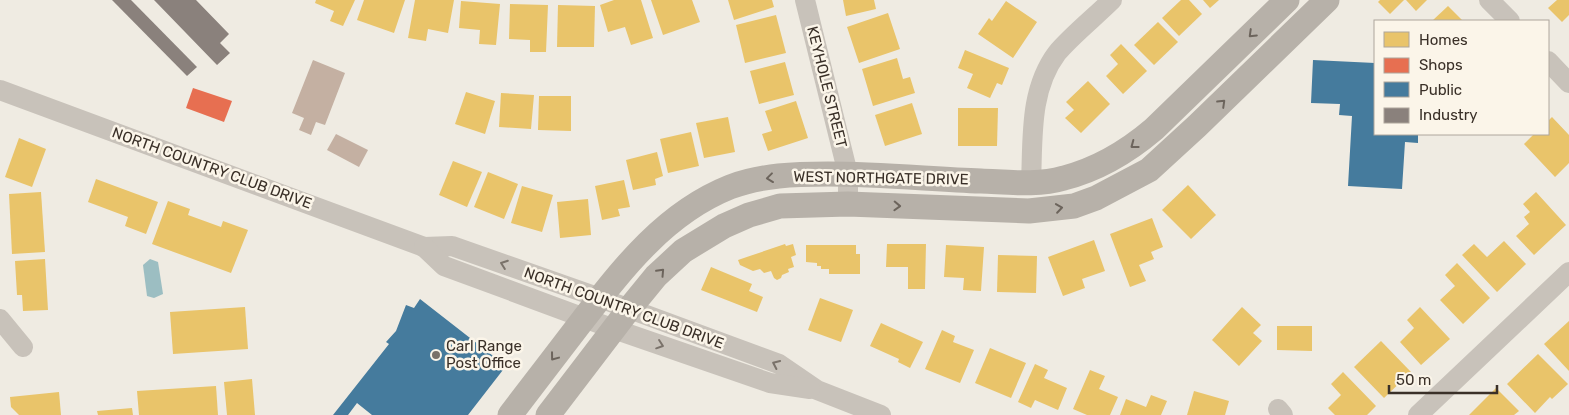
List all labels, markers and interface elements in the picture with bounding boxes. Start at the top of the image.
legend [1374,20,1549,135]
street label: KEYHOLE STREET [803,24,851,150]
one-way arrow [1249,28,1258,37]
text: Homes [1419,31,1468,49]
text: Shops [1419,56,1463,74]
text: Public [1419,81,1462,99]
one-way arrow [1216,99,1225,108]
text: Industry [1419,106,1478,124]
street label: NORTH COUNTRY CLUB DRIVE [110,123,314,213]
one-way arrow [1130,139,1140,148]
street label: WEST NORTHGATE DRIVE [793,167,969,189]
one-way arrow [766,172,774,183]
one-way arrow [893,200,901,211]
one-way arrow [1055,203,1063,213]
one-way arrow [500,260,509,270]
street label: NORTH COUNTRY CLUB DRIVE [522,263,726,353]
one-way arrow [655,268,664,277]
place label: Carl Range Post Office [446,337,522,372]
one-way arrow [655,339,664,349]
marker: Carl Range Post Office [430,349,442,361]
one-way arrow [552,351,560,360]
one-way arrow [772,360,781,370]
scale bar [1389,362,1496,394]
text: 50 m [1396,371,1431,389]

